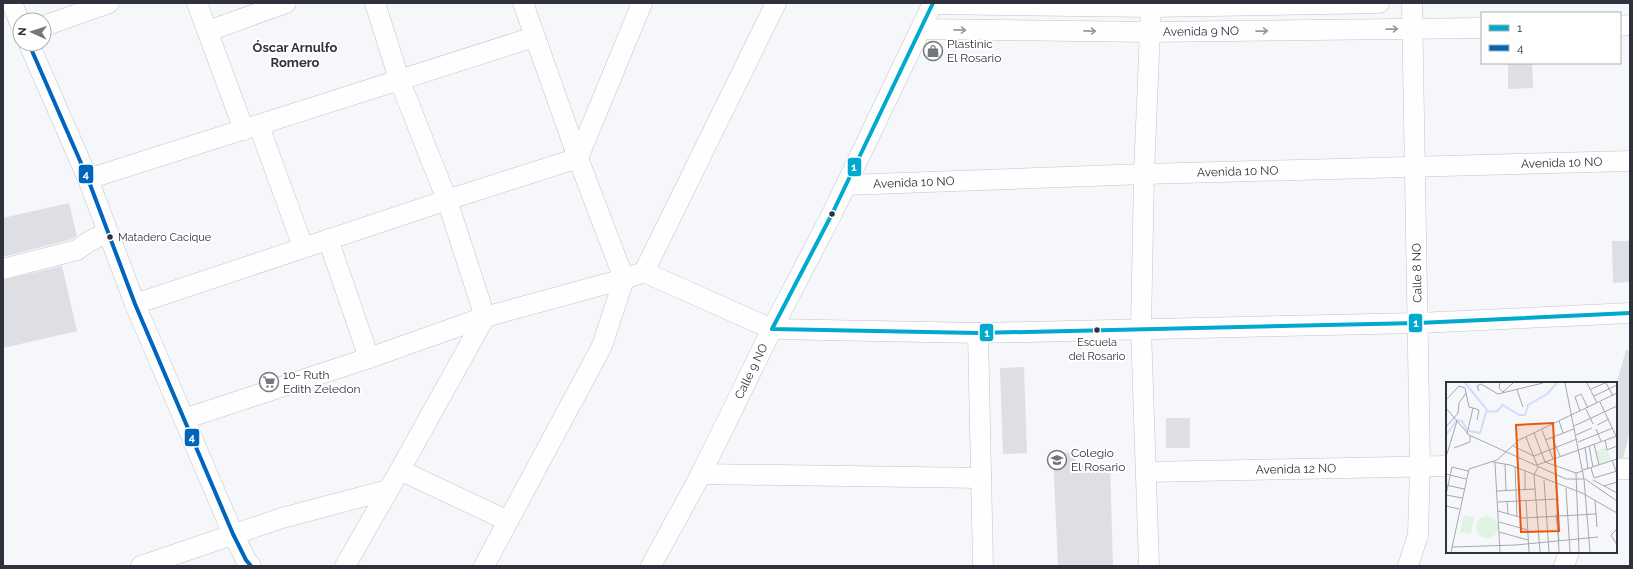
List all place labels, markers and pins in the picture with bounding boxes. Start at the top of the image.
place label: Plastinic El Rosario [947,37,1001,65]
shop icon: Plastinic El Rosario [922,40,944,62]
unlabelled marker [827,209,837,219]
place label: Matadero Cacique [118,231,212,244]
marker: Matadero Cacique [105,232,115,242]
marker: Escuela del Rosario [1092,325,1102,335]
place label: Escuela del Rosario [1069,336,1126,363]
place label: 10- Ruth Edith Zeledon [283,368,361,396]
supermarket icon: 10- Ruth Edith Zeledon [258,371,280,393]
place label: Colegio El Rosario [1071,446,1125,474]
school or university icon: Colegio El Rosario [1046,449,1068,471]

